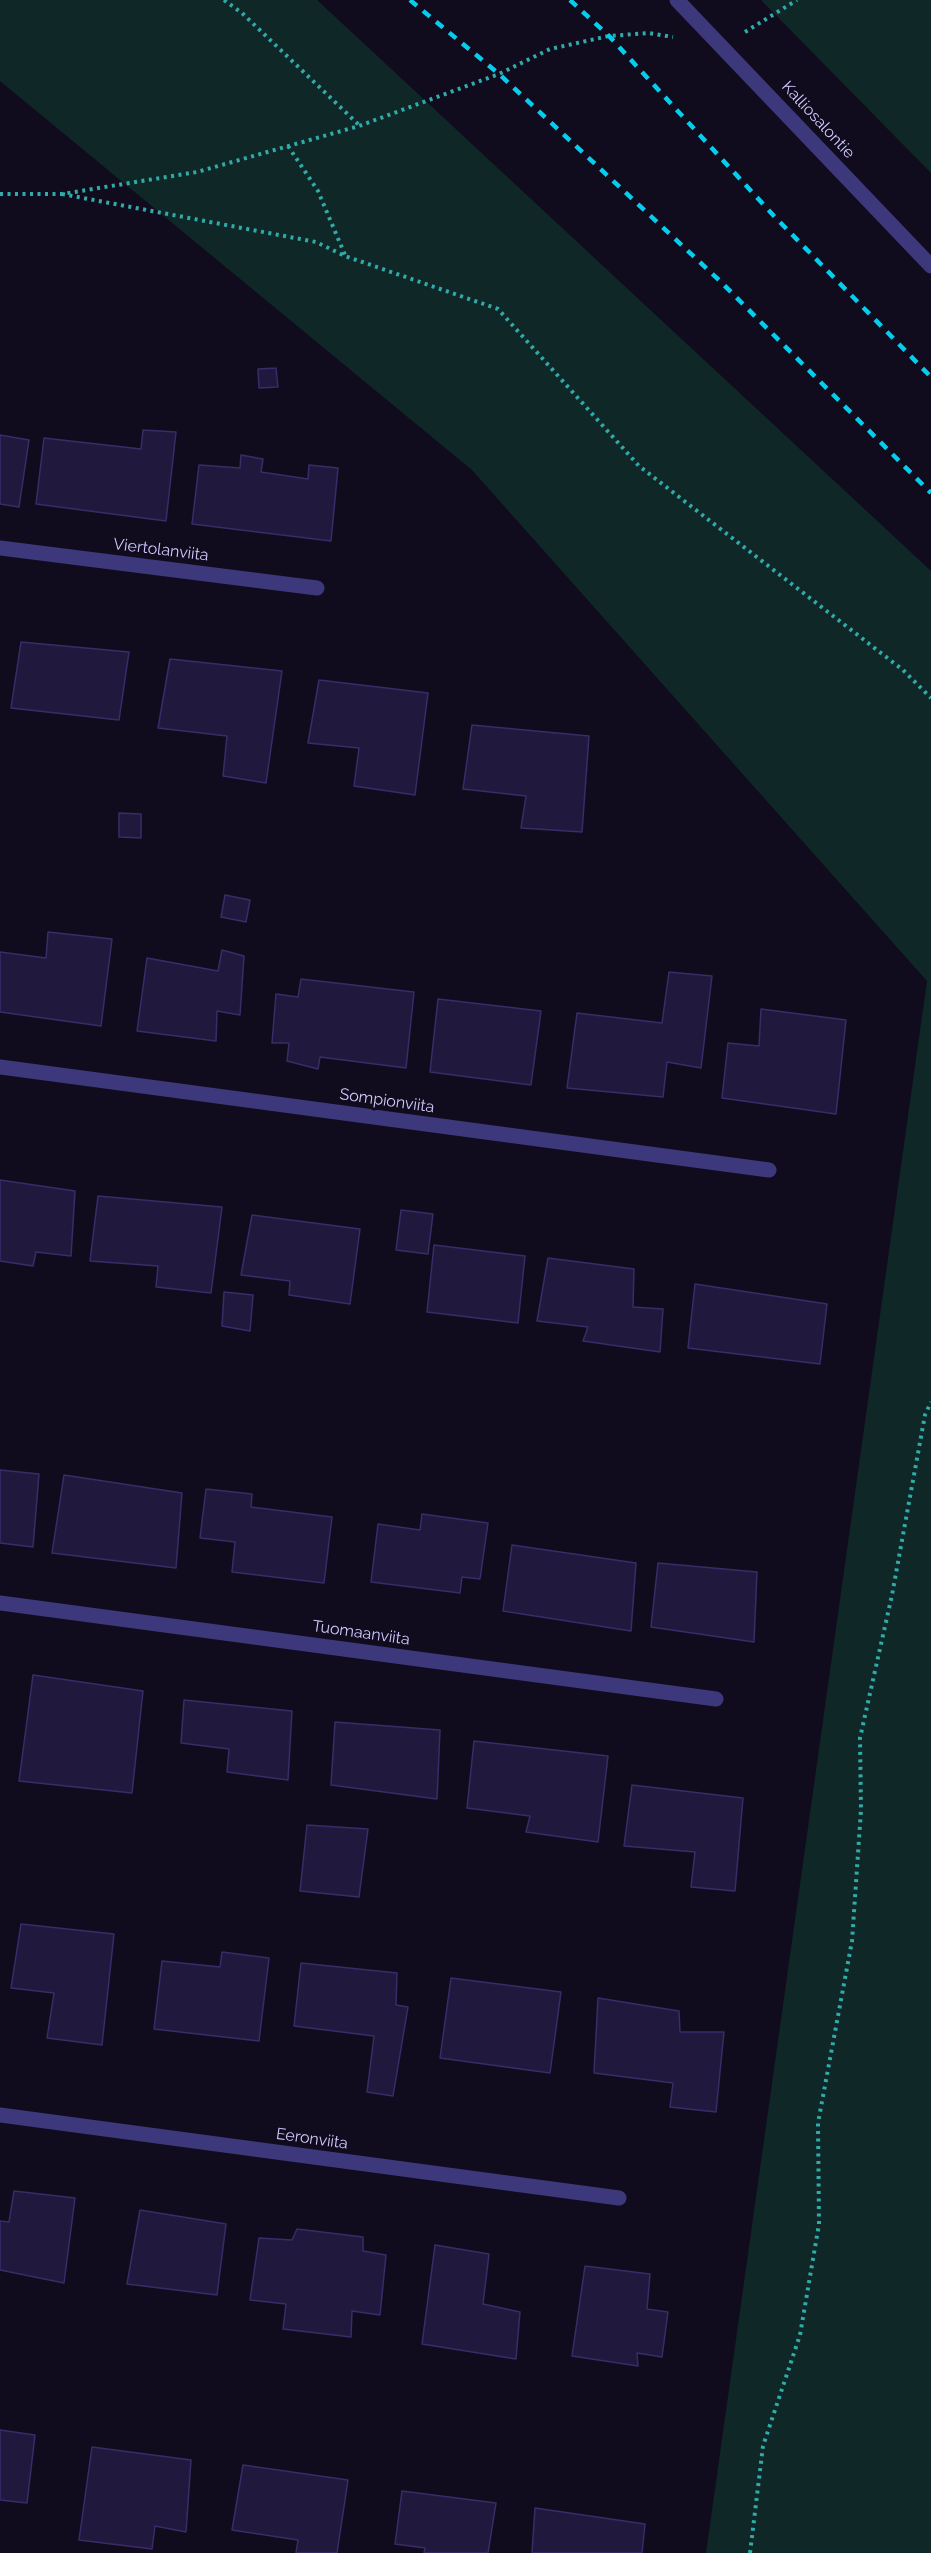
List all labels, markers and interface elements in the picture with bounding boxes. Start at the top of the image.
street label: Kalliosalontie [777,77,859,163]
street label: Viertolanviita [112,535,210,565]
street label: Sompionviita [338,1085,436,1117]
street label: Tuomaanviita [311,1617,411,1649]
street label: Eeronviita [275,2124,349,2154]

